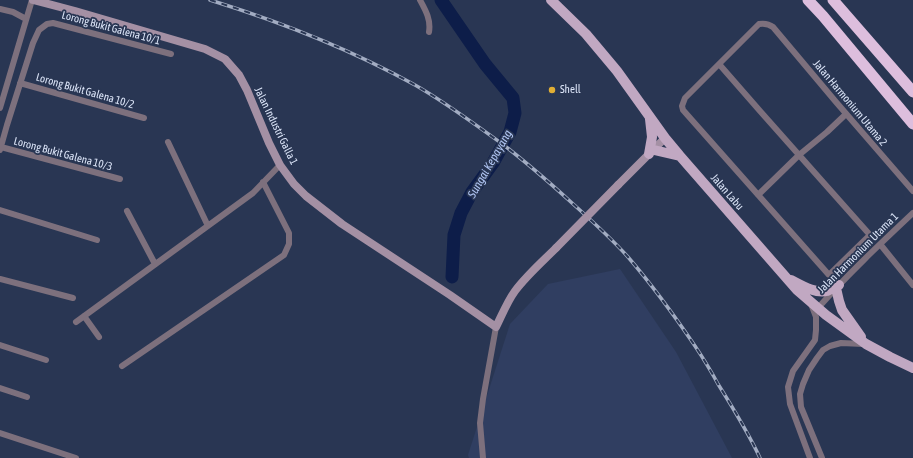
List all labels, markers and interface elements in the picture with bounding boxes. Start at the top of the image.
street label: Lorong Bukit Galena 10/1 [60,8,162,48]
street label: Jalan Harmonium Utama 2 [810,57,890,149]
street label: Lorong Bukit Galena 10/2 [34,71,136,111]
place label: Shell [560,83,581,97]
street label: Jalan Industri Galla 1 [251,85,301,167]
marker: Shell [547,85,557,95]
water label: Sungai Kepayang [465,127,515,201]
street label: Lorong Bukit Galena 10/3 [12,134,114,174]
street label: Jalan Labu [708,171,746,213]
street label: Jalan Harmonium Utama 1 [815,210,901,296]

